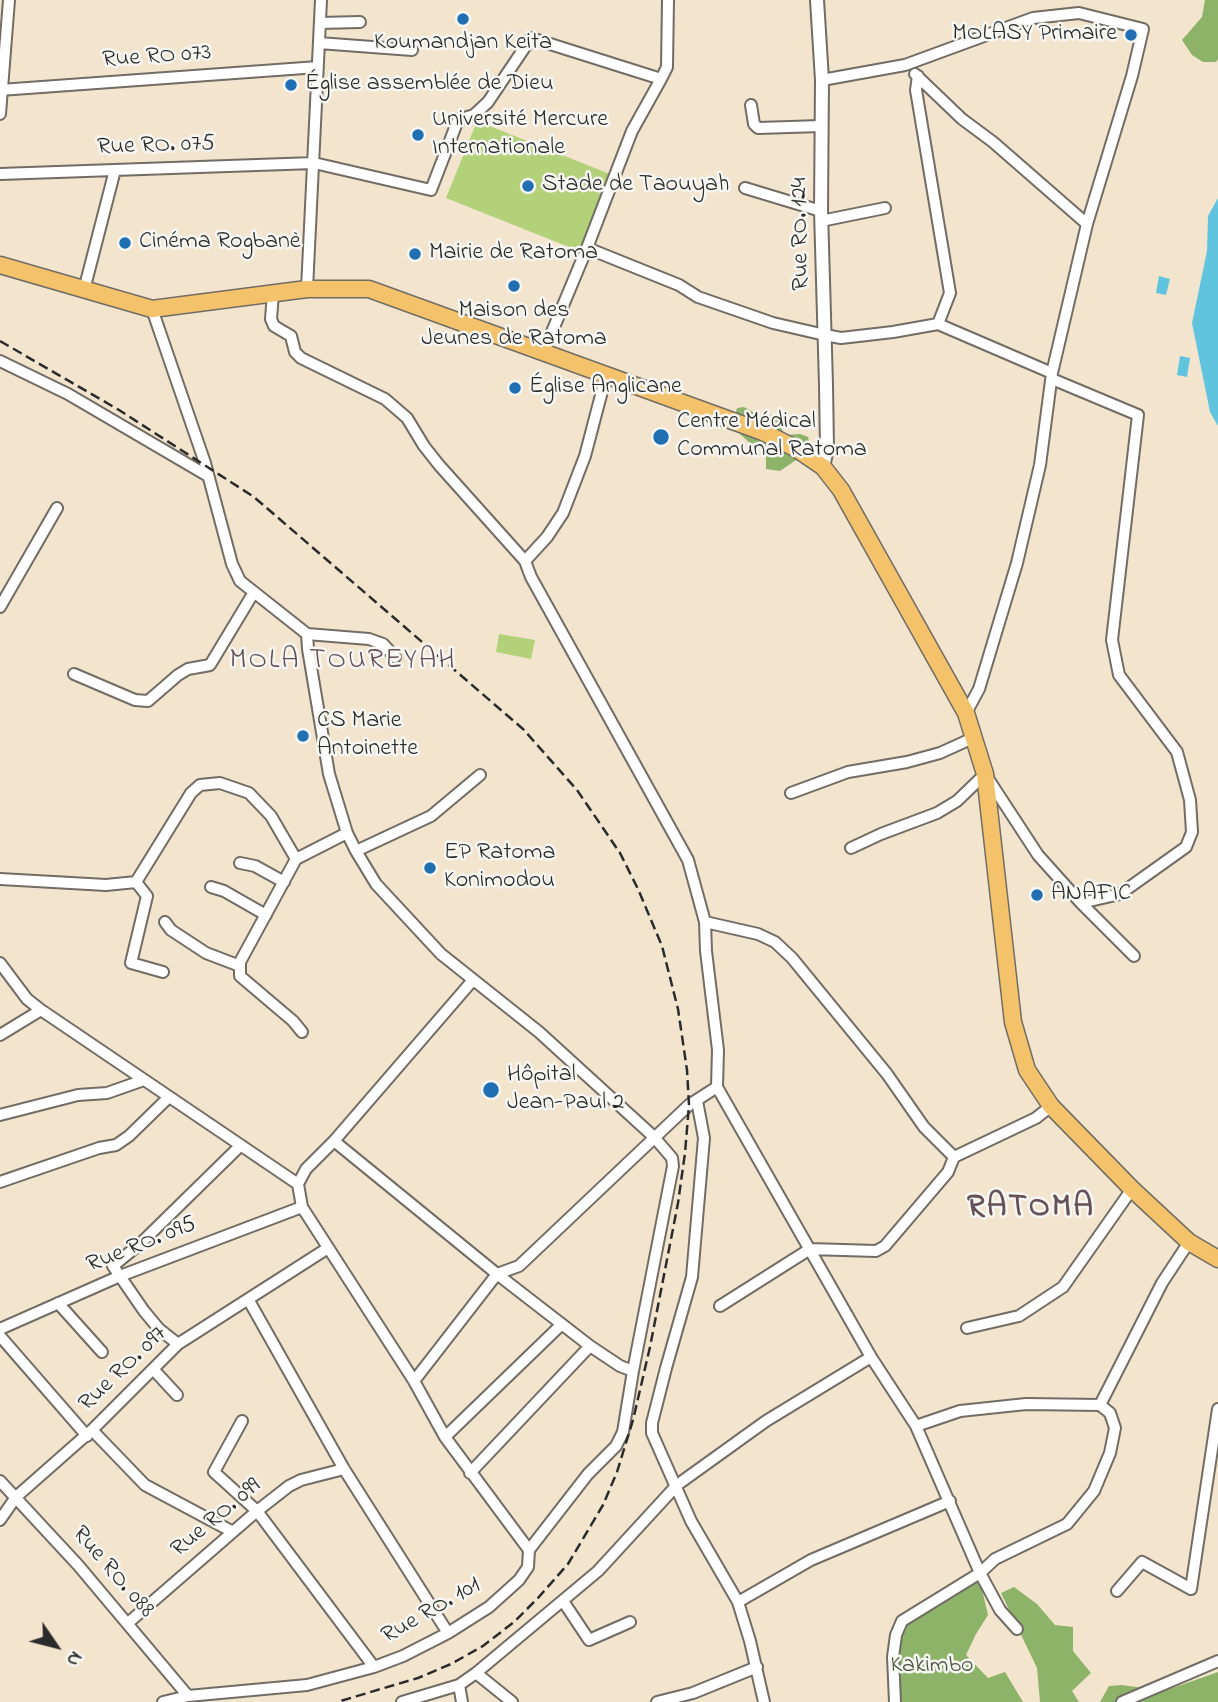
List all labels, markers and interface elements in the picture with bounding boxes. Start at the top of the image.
marker: Koumandjan Keita [455,11,471,27]
place label: MOLASY Primaire [952,21,1117,49]
marker: MOLASY Primaire [1123,27,1139,43]
place label: Koumandjan Keita [374,30,552,58]
street label: Rue RO 073 [102,40,212,76]
place label: Église assemblée de Dieu [305,71,554,99]
marker: Église assemblée de Dieu [283,77,299,93]
place label: Université Mercure Internationale [432,107,608,163]
marker: Université Mercure Internationale [410,127,426,143]
street label: Rue RO. 075 [97,131,215,163]
place label: Stade de Taouyah [542,172,729,200]
street label: Rue RO. 124 [787,177,817,291]
marker: Stade de Taouyah [520,178,536,194]
place label: Cinéma Rogbanè [139,229,300,257]
marker: Cinéma Rogbanè [117,235,133,251]
place label: Mairie de Ratoma [429,240,598,268]
marker: Mairie de Ratoma [407,246,423,262]
marker: Maison des Jeunes de Ratoma [506,278,522,294]
place label: Maison des Jeunes de Ratoma [421,298,607,354]
place label: Église Anglicane [529,374,682,402]
marker: Église Anglicane [507,380,523,396]
place label: Centre Médical Communal Ratoma [677,409,867,465]
marker: Centre Médical Communal Ratoma [651,427,671,447]
district label: MOLA TOUREYAH [231,645,455,679]
place label: CS Marie Antoinette [317,708,418,764]
marker: CS Marie Antoinette [295,728,311,744]
place label: EP Ratoma Konimodou [444,840,555,896]
marker: EP Ratoma Konimodou [422,860,438,876]
place label: ANAFIC [1051,881,1131,909]
marker: ANAFIC [1029,887,1045,903]
place label: Hôpital Jean-Paul 2 [507,1062,624,1118]
marker: Hôpital Jean-Paul 2 [481,1080,501,1100]
district label: RATOMA [968,1191,1094,1229]
street label: Rue RO. 095 [83,1211,201,1281]
street label: Rue RO. 097 [74,1321,174,1419]
street label: Rue RO. 099 [166,1473,268,1565]
street label: Rue RO. 088 [64,1521,160,1625]
street label: Rue RO. 101 [377,1572,487,1652]
north arrow [21,1611,91,1681]
text: N [59,1645,88,1671]
park label: Kakimbo [890,1653,974,1681]

